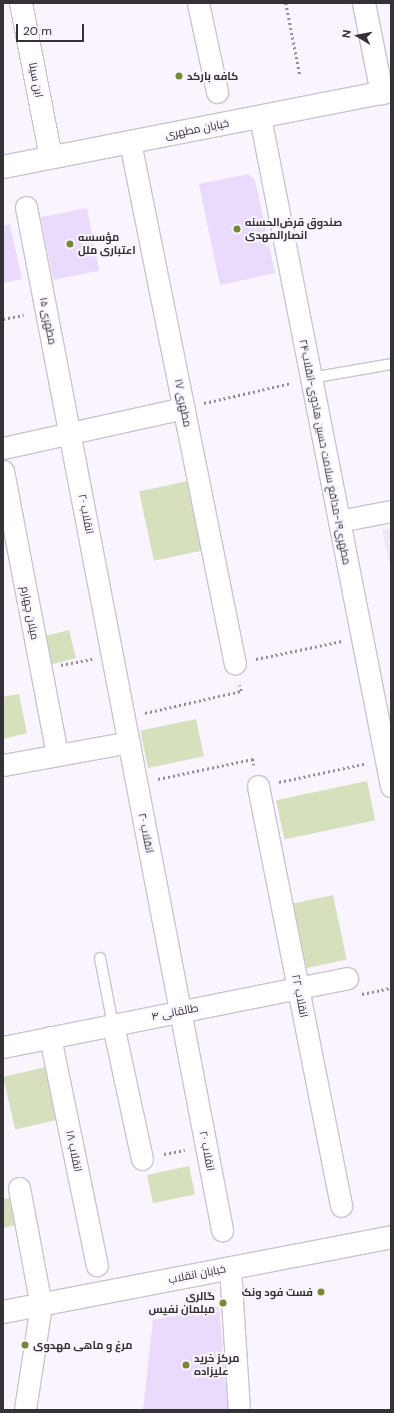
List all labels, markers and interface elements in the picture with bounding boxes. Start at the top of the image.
scale bar [18,16,86,42]
north arrow [338,16,378,56]
text: 20 m [23,23,52,39]
text: N [339,29,354,39]
street label: ابن سینا [26,61,46,99]
place label: کافه بارکد [187,69,238,83]
marker: کافه بارکد [174,71,184,81]
street label: خیابان مطهری [164,116,230,142]
place label: صندوق قرض‌الحسنه انصارالمهدی [245,216,342,242]
marker: صندوق قرض‌الحسنه انصارالمهدی [232,224,242,234]
place label: مؤسسه اعتباری ملل [78,231,136,257]
marker: مؤسسه اعتباری ملل [65,239,75,249]
street label: مطهری ۱۵ [37,296,59,346]
street label: مطهری۱۹-مدافع سلامت حسین هادوی-انقلاب۲۴ [297,338,353,566]
street label: مطهری ۱۷ [172,378,194,428]
street label: انقلاب ۲۰ [76,493,96,535]
street label: میلان چهارم [18,585,42,641]
street label: انقلاب ۲۰ [136,812,156,854]
street label: انقلاب ۲۲ [289,973,311,1019]
street label: طالقانی ۴ [150,1001,200,1023]
street label: انقلاب ۱۸ [63,1129,85,1173]
street label: انقلاب ۲۰ [197,1130,217,1172]
street label: خیابان انقلاب [167,1262,227,1286]
place label: فست فود ونک [242,1285,313,1299]
marker: فست فود ونک [316,1287,326,1297]
place label: گالری مبلمان نفیس [149,1290,215,1316]
marker: گالری مبلمان نفیس [218,1298,228,1308]
place label: مرغ و ماهی مهدوی [33,1338,133,1352]
marker: مرغ و ماهی مهدوی [20,1340,30,1350]
place label: مرکز خرید علیزاده [194,1352,239,1378]
marker: مرکز خرید علیزاده [181,1360,191,1370]

